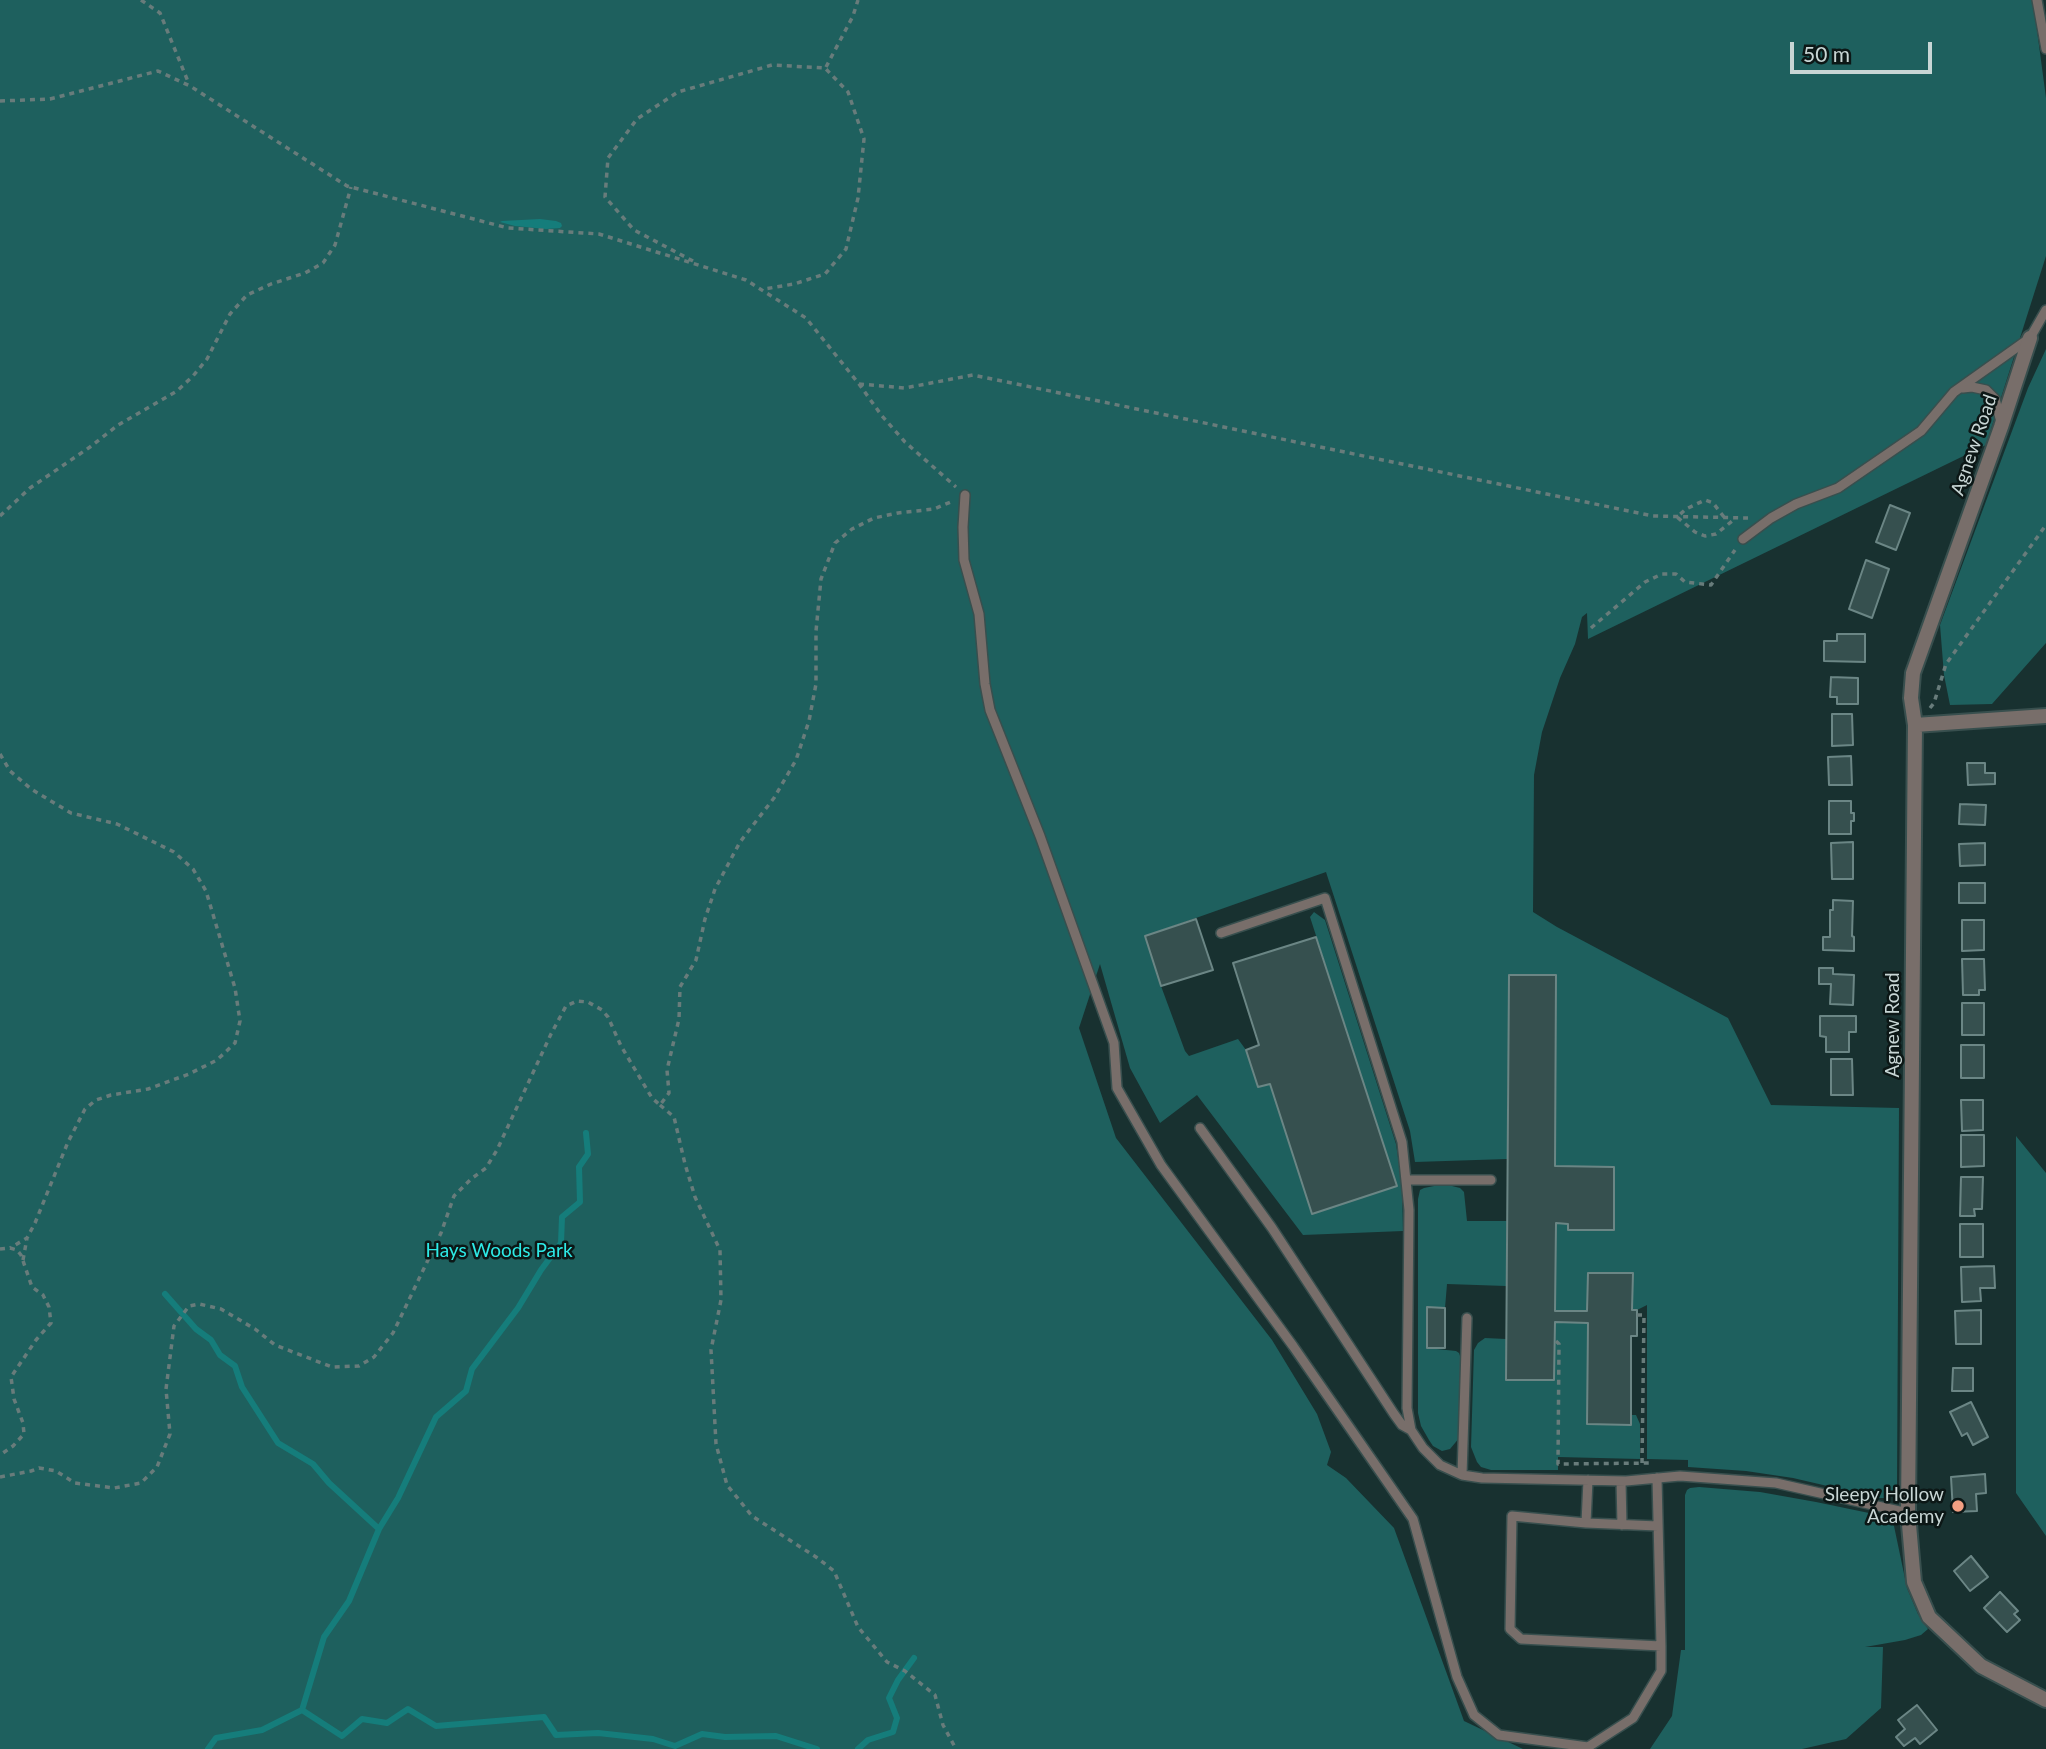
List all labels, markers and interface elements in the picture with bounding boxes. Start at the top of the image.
scale bar [1794,28,1936,72]
text: 50 m [1803,41,1850,66]
street label: Agnew Road [1946,392,2002,498]
street label: Agnew Road [1882,972,1904,1078]
park label: Hays Woods Park [425,1240,573,1262]
place label: Sleepy Hollow Academy [1825,1484,1944,1528]
marker: Sleepy Hollow Academy [1950,1498,1966,1514]

